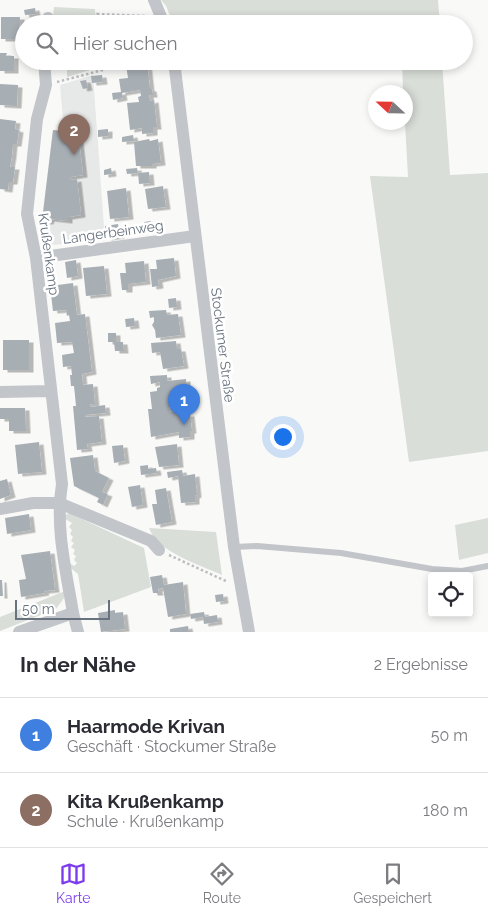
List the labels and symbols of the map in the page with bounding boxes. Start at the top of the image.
north arrow [368,85,413,130]
pin: 2 [58,114,90,155]
street label: Krußenkamp [35,212,63,296]
street label: Langerbeinweg [62,217,164,247]
street label: Stockumer Straße [208,287,238,403]
pin: 1 [168,384,200,425]
your location [270,424,296,450]
scale bar [15,597,110,620]

